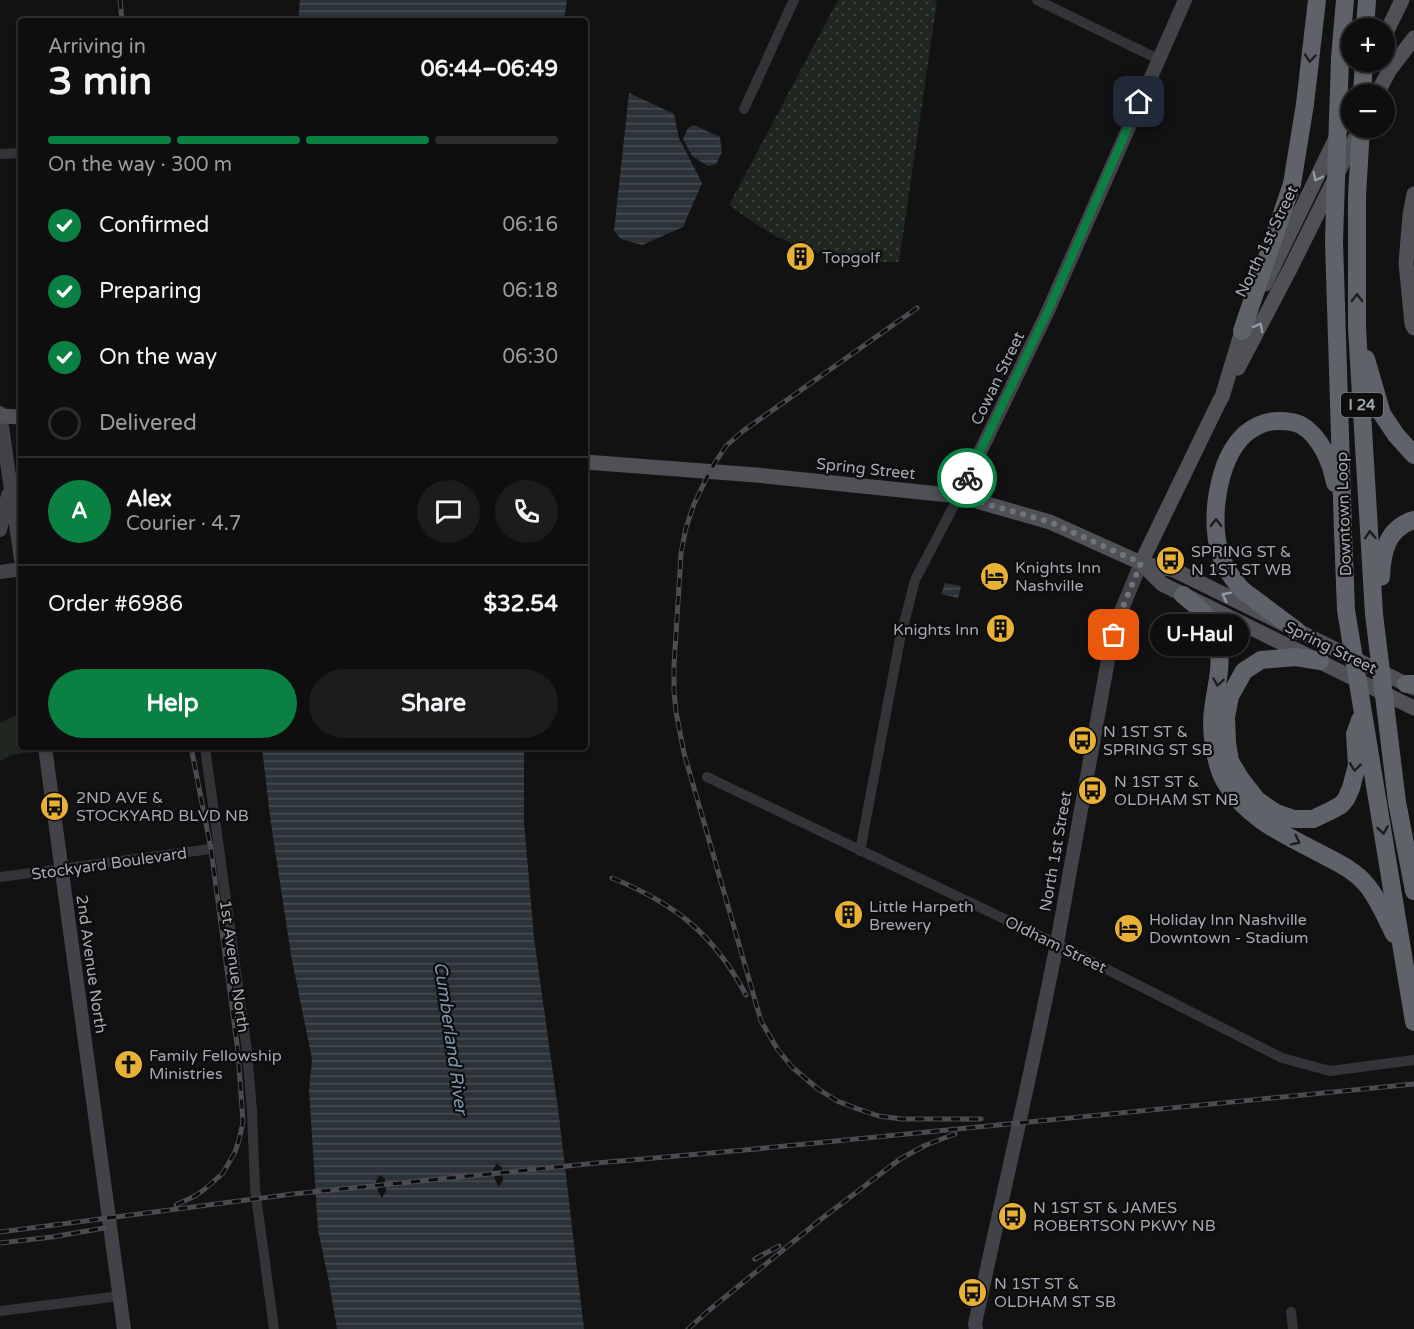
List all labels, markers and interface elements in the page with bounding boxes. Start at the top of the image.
map controls [1341,18,1395,138]
button: + [1341,18,1395,72]
text: Arriving in [48,35,146,59]
one-way arrow [1304,54,1317,63]
text: 06:44–06:49 [421,56,558,82]
text: 3 min [48,58,152,105]
pin [1113,76,1164,127]
button: − [1341,84,1395,138]
icon: home [1122,85,1155,118]
text: On the way · 300 m [48,153,232,177]
one-way arrow [1313,171,1324,182]
street label: North 1st Street [1231,182,1303,301]
icon: check [48,209,81,242]
text: Confirmed [99,212,209,238]
text: 06:16 [503,213,558,237]
building icon: Topgolf [785,241,817,273]
place label: Topgolf [822,248,881,268]
icon: check [48,275,81,308]
text: Preparing [99,278,202,304]
text: 06:18 [503,279,558,303]
one-way arrow [1351,294,1363,303]
one-way arrow [1252,323,1263,333]
street label: Cowan Street [967,328,1029,429]
icon: check [48,341,81,374]
text: On the way [99,344,217,370]
text: 06:30 [503,345,558,369]
road number: I 24 [1341,393,1383,417]
text: Delivered [99,410,197,436]
courier [937,448,997,508]
street label: Downtown Loop [1332,451,1356,577]
street label: Spring Street [815,454,917,484]
icon: bike [951,462,984,495]
button: chat [417,480,480,543]
button: phone [495,480,558,543]
text: Alex [126,486,172,512]
text: A [71,498,88,524]
text: Courier · 4.7 [126,512,241,536]
one-way arrow [1210,518,1222,527]
one-way arrow [1363,530,1376,539]
place label: SPRING ST & N 1ST ST WB [1191,542,1292,580]
bus stop icon: SPRING ST & N 1ST ST WB [1154,544,1186,576]
place label: Knights Inn Nashville [1015,558,1101,596]
hotel icon: Knights Inn Nashville [978,560,1010,592]
text: Order #6986 [48,591,183,617]
text: $32.54 [483,591,558,617]
one-way arrow [1221,591,1232,603]
pin [1088,609,1139,660]
building icon: Knights Inn [984,613,1016,645]
callout: U-Haul [1150,614,1249,656]
street label: Spring Street [1281,617,1380,679]
icon: bag [1097,618,1130,651]
place label: Knights Inn [893,620,979,640]
text: U-Haul [1166,623,1233,647]
button: Help [48,669,297,738]
button: Share [309,669,558,738]
one-way arrow [1212,678,1224,687]
place label: N 1ST ST & SPRING ST SB [1103,722,1213,760]
bus stop icon: N 1ST ST & SPRING ST SB [1066,724,1098,756]
one-way arrow [1350,762,1362,771]
place label: N 1ST ST & OLDHAM ST NB [1114,772,1239,810]
bus stop icon: N 1ST ST & OLDHAM ST NB [1077,774,1109,806]
place label: 2ND AVE & STOCKYARD BLVD NB [76,788,249,826]
street label: North 1st Street [1036,789,1076,913]
bus stop icon: 2ND AVE & STOCKYARD BLVD NB [39,790,71,822]
one-way arrow [1376,824,1389,834]
one-way arrow [1289,833,1300,845]
street label: Stockyard Boulevard [30,843,188,885]
street label: 2nd Avenue North [71,894,111,1035]
place label: Little Harpeth Brewery [869,897,974,935]
street label: 1st Avenue North [215,899,253,1034]
building icon: Little Harpeth Brewery [832,899,864,931]
place label: Holiday Inn Nashville Downtown - Stadium [1149,910,1309,948]
street label: Oldham Street [1002,912,1109,978]
hotel icon: Holiday Inn Nashville Downtown - Stadium [1112,912,1144,944]
water label: Cumberland River [429,960,473,1118]
place label: Family Fellowship Ministries [149,1046,282,1084]
church icon: Family Fellowship Ministries [112,1048,144,1080]
place label: N 1ST ST & JAMES ROBERTSON PKWY NB [1033,1198,1216,1236]
bus stop icon: N 1ST ST & JAMES ROBERTSON PKWY NB [996,1200,1028,1232]
place label: N 1ST ST & OLDHAM ST SB [994,1274,1116,1312]
bus stop icon: N 1ST ST & OLDHAM ST SB [957,1276,989,1308]

